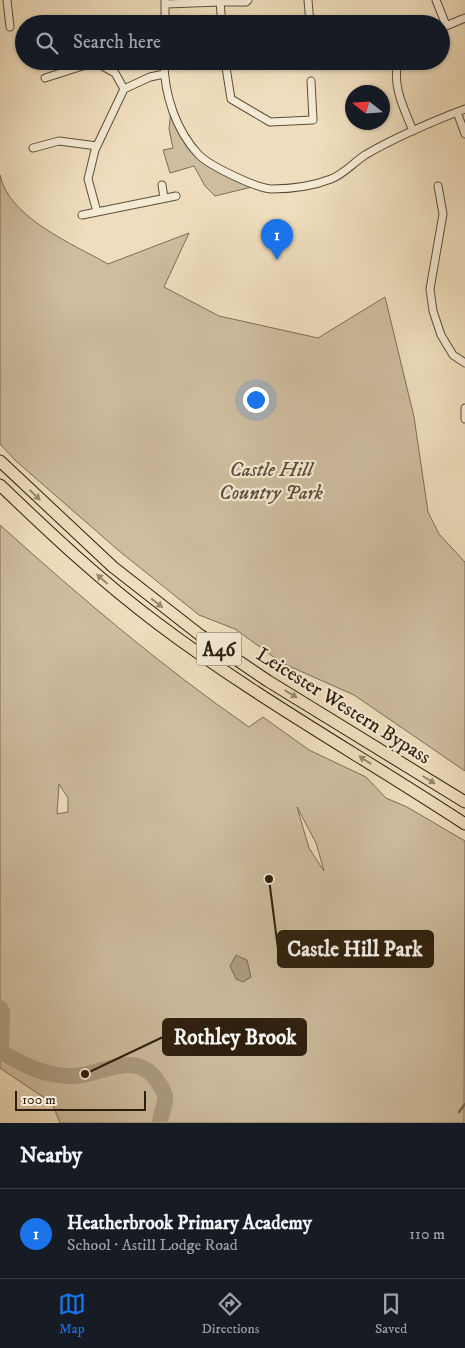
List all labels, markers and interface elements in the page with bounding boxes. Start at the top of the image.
search box [15,15,450,70]
icon: search [33,29,61,57]
text: Search here [73,31,161,54]
north arrow [345,85,390,130]
pin: 1 [261,219,293,260]
your location [243,387,269,413]
park label: Castle Hill Country Park [219,458,324,506]
one-way arrow [28,489,40,501]
one-way arrow [96,574,108,585]
one-way arrow [150,597,163,608]
road number: A46 [196,633,242,666]
street label: Leicester Western Bypass [251,642,435,770]
one-way arrow [284,690,297,699]
one-way arrow [359,755,372,765]
one-way arrow [422,775,435,784]
callout: Castle Hill Park [278,931,433,967]
text: Castle Hill Park [287,937,423,963]
callout: Rothley Brook [163,1019,306,1055]
text: Rothley Brook [174,1025,297,1051]
scale bar [15,1088,146,1111]
text: 100 m [22,1091,56,1109]
text: Nearby [20,1143,82,1169]
text: Heatherbrook Primary Academy [67,1212,312,1235]
text: 1 [33,1224,39,1244]
text: 110 m [409,1224,445,1244]
text: School · Astill Lodge Road [67,1235,238,1255]
tab: Map [58,1290,86,1338]
tab: Directions [201,1290,259,1338]
tab: Saved [375,1290,407,1338]

